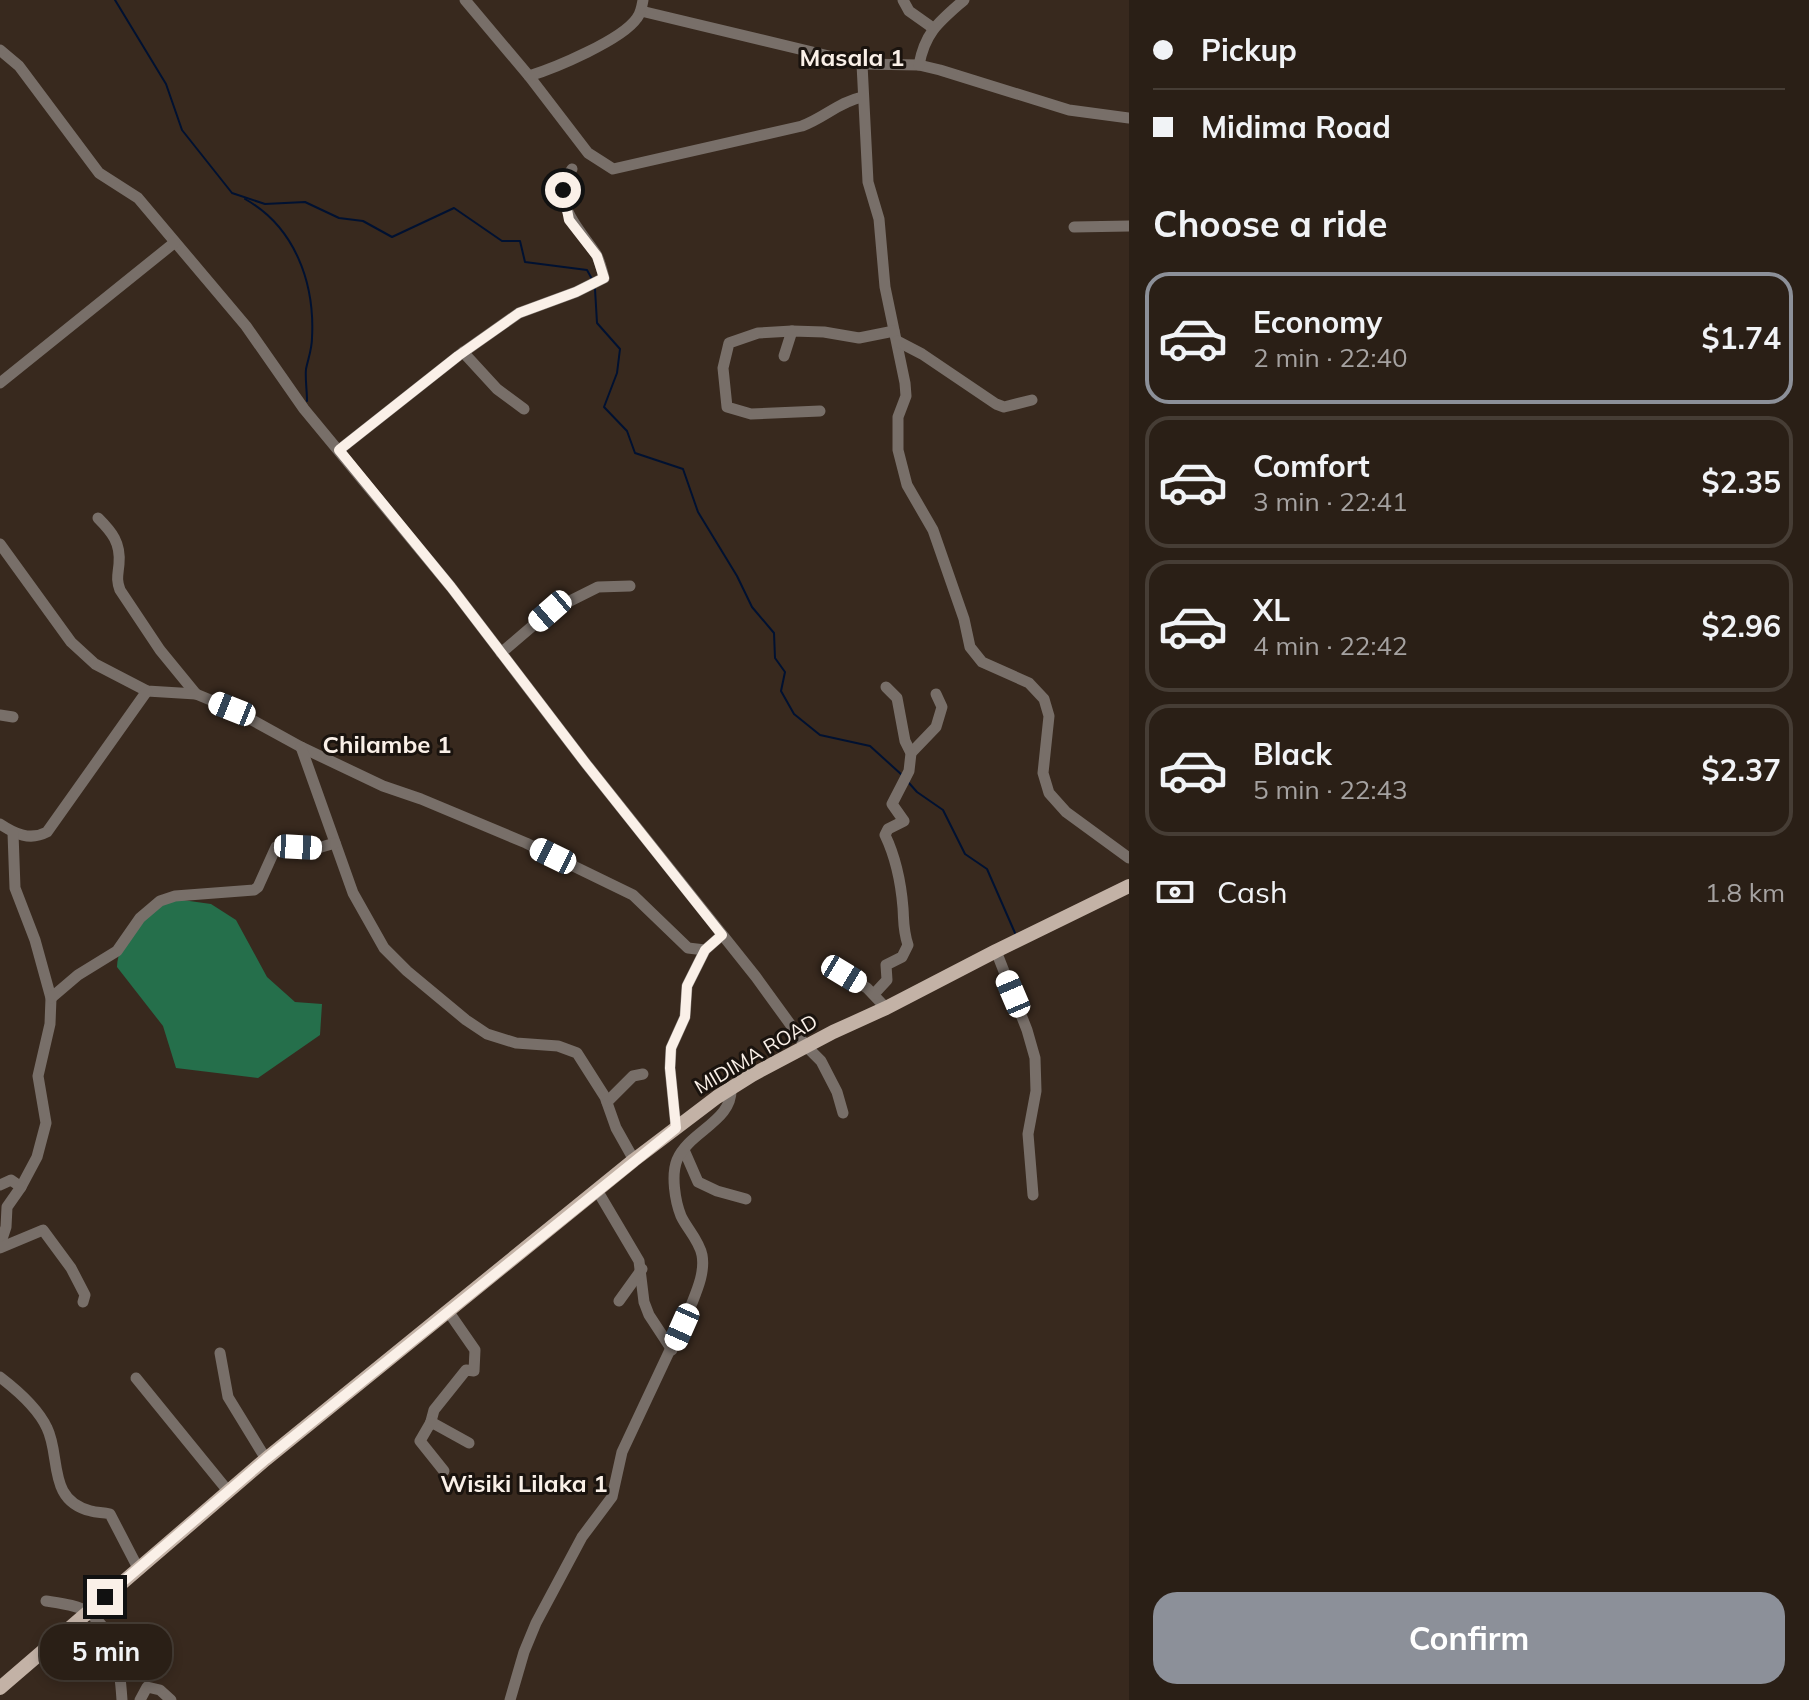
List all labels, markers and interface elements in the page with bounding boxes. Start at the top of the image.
text: Pickup [1201,31,1297,69]
district label: Masala 1 [800,42,904,72]
text: Midima Road [1201,108,1391,146]
route start [545,172,581,208]
text: Choose a ride [1153,201,1387,246]
icon: car [1157,302,1229,374]
text: Economy [1253,303,1382,341]
text: $1.74 [1702,319,1781,357]
text: 2 min · 22:40 [1253,341,1408,374]
icon: car [1157,446,1229,518]
text: Comfort [1253,447,1370,485]
text: $2.35 [1702,463,1781,501]
text: 3 min · 22:41 [1253,485,1408,518]
car [524,586,576,636]
icon: car [1157,590,1229,662]
text: XL [1253,591,1290,629]
text: $2.96 [1702,607,1781,645]
text: 4 min · 22:42 [1253,629,1408,662]
car [205,689,259,729]
district label: Chilambe 1 [323,729,451,759]
icon: car [1157,734,1229,806]
text: Black [1253,735,1332,773]
text: $2.37 [1702,751,1781,789]
text: 5 min · 22:43 [1253,773,1408,806]
car [273,834,323,860]
car [526,835,580,877]
icon: cash [1153,870,1197,914]
text: Cash [1217,873,1288,911]
text: 1.8 km [1705,876,1785,909]
car [817,951,871,997]
car [993,967,1033,1021]
street label: MIDIMA ROAD [690,1008,822,1099]
car [661,1300,703,1354]
district label: Wisiki Lilaka 1 [440,1468,608,1498]
route end [87,1579,123,1615]
button: Confirm [1153,1592,1785,1684]
callout: 5 min [39,1625,171,1681]
text: 5 min [72,1635,140,1668]

